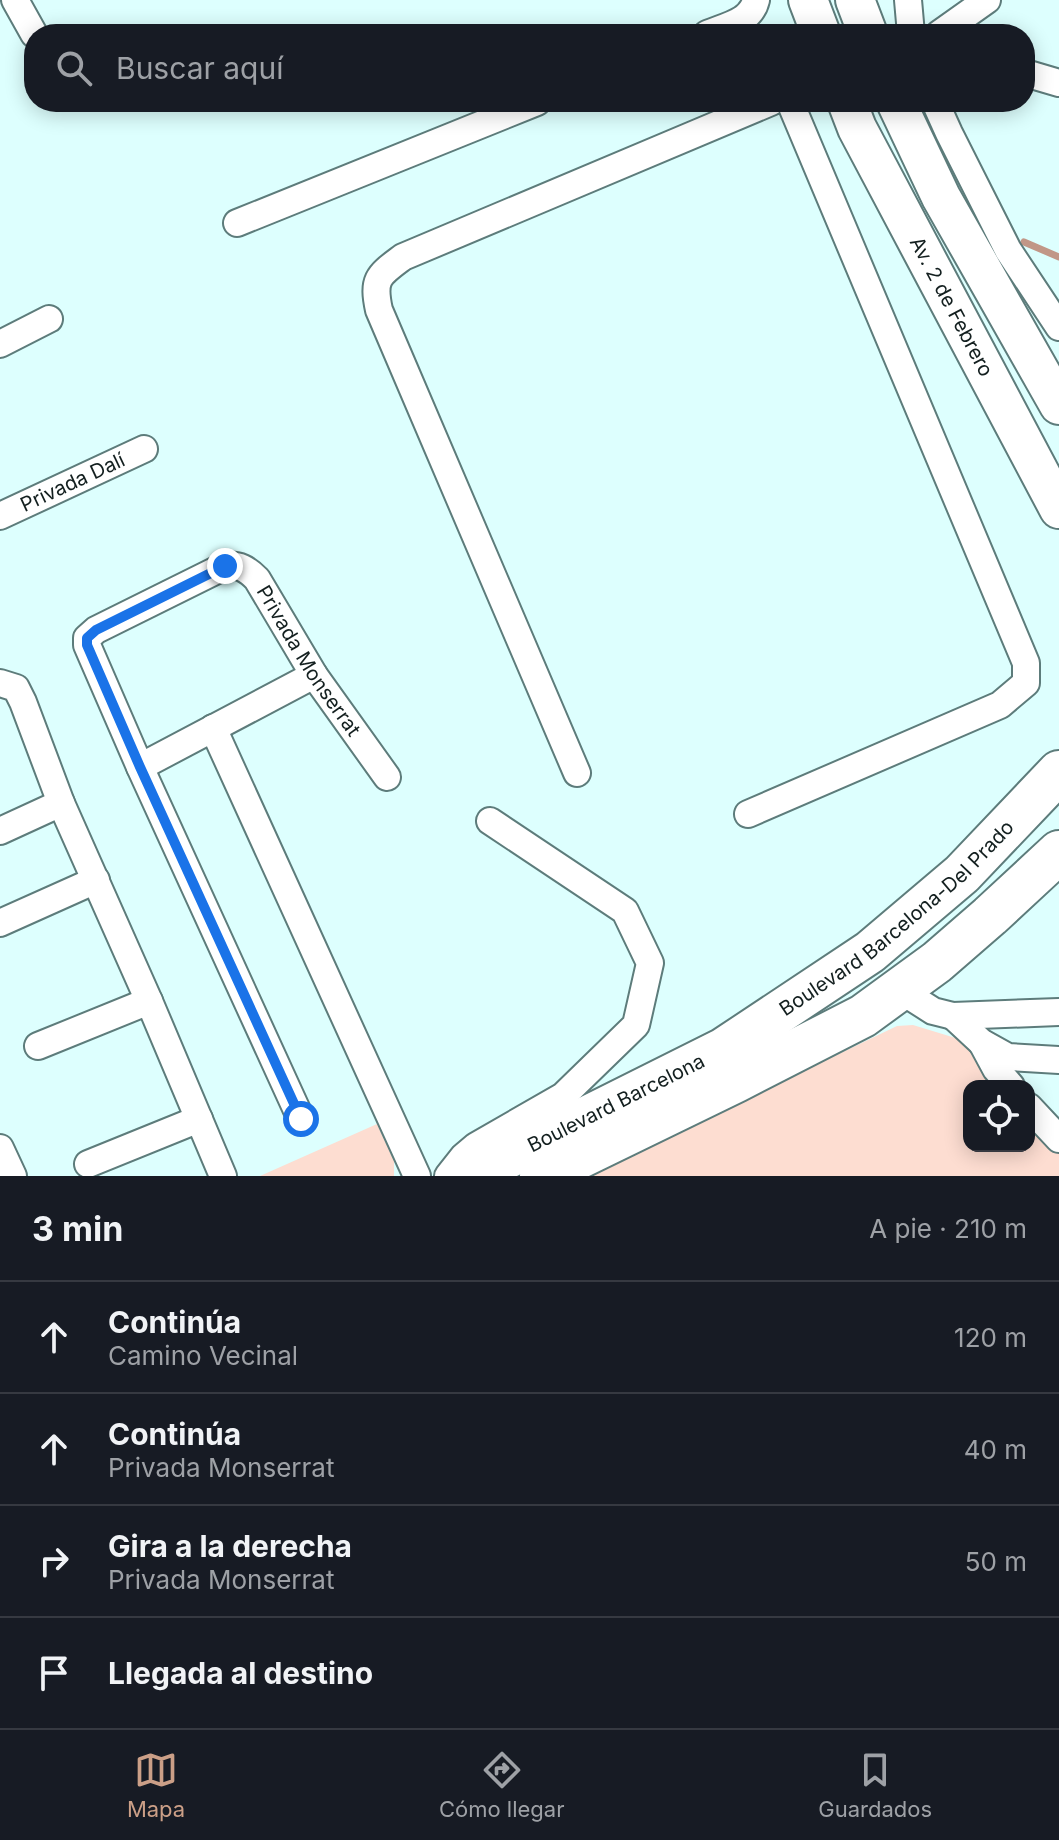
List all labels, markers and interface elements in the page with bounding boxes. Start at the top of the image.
search box [24,24,1035,112]
icon: search [52,46,96,90]
text: Buscar aquí [116,50,283,86]
street label: Av. 2 de Febrero [905,233,999,381]
street label: Privada Dalí [17,448,129,517]
route end [207,548,243,584]
street label: Privada Monserrat [252,581,366,741]
street label: Boulevard Barcelona-Del Prado [775,815,1019,1021]
street label: Boulevard Barcelona [523,1049,709,1157]
map controls [963,1080,1035,1152]
button: locate [963,1080,1035,1152]
route start [283,1101,319,1137]
text: 3 min [32,1208,123,1249]
text: A pie · 210 m [869,1213,1027,1244]
text: Continúa [108,1304,241,1340]
icon: ahead [32,1315,76,1359]
text: 120 m [954,1322,1027,1353]
text: Camino Vecinal [108,1340,298,1371]
text: Continúa [108,1416,241,1452]
icon: ahead [32,1427,76,1471]
text: 40 m [964,1434,1027,1465]
text: Privada Monserrat [108,1452,334,1483]
text: Gira a la derecha [108,1528,352,1564]
icon: right [32,1539,76,1583]
text: 50 m [965,1546,1027,1577]
text: Privada Monserrat [108,1564,334,1595]
icon: arrive [32,1651,76,1695]
text: Llegada al destino [108,1655,373,1691]
tab: Mapa [127,1748,185,1822]
tab: Cómo llegar [439,1748,564,1822]
tab: Guardados [818,1748,932,1822]

